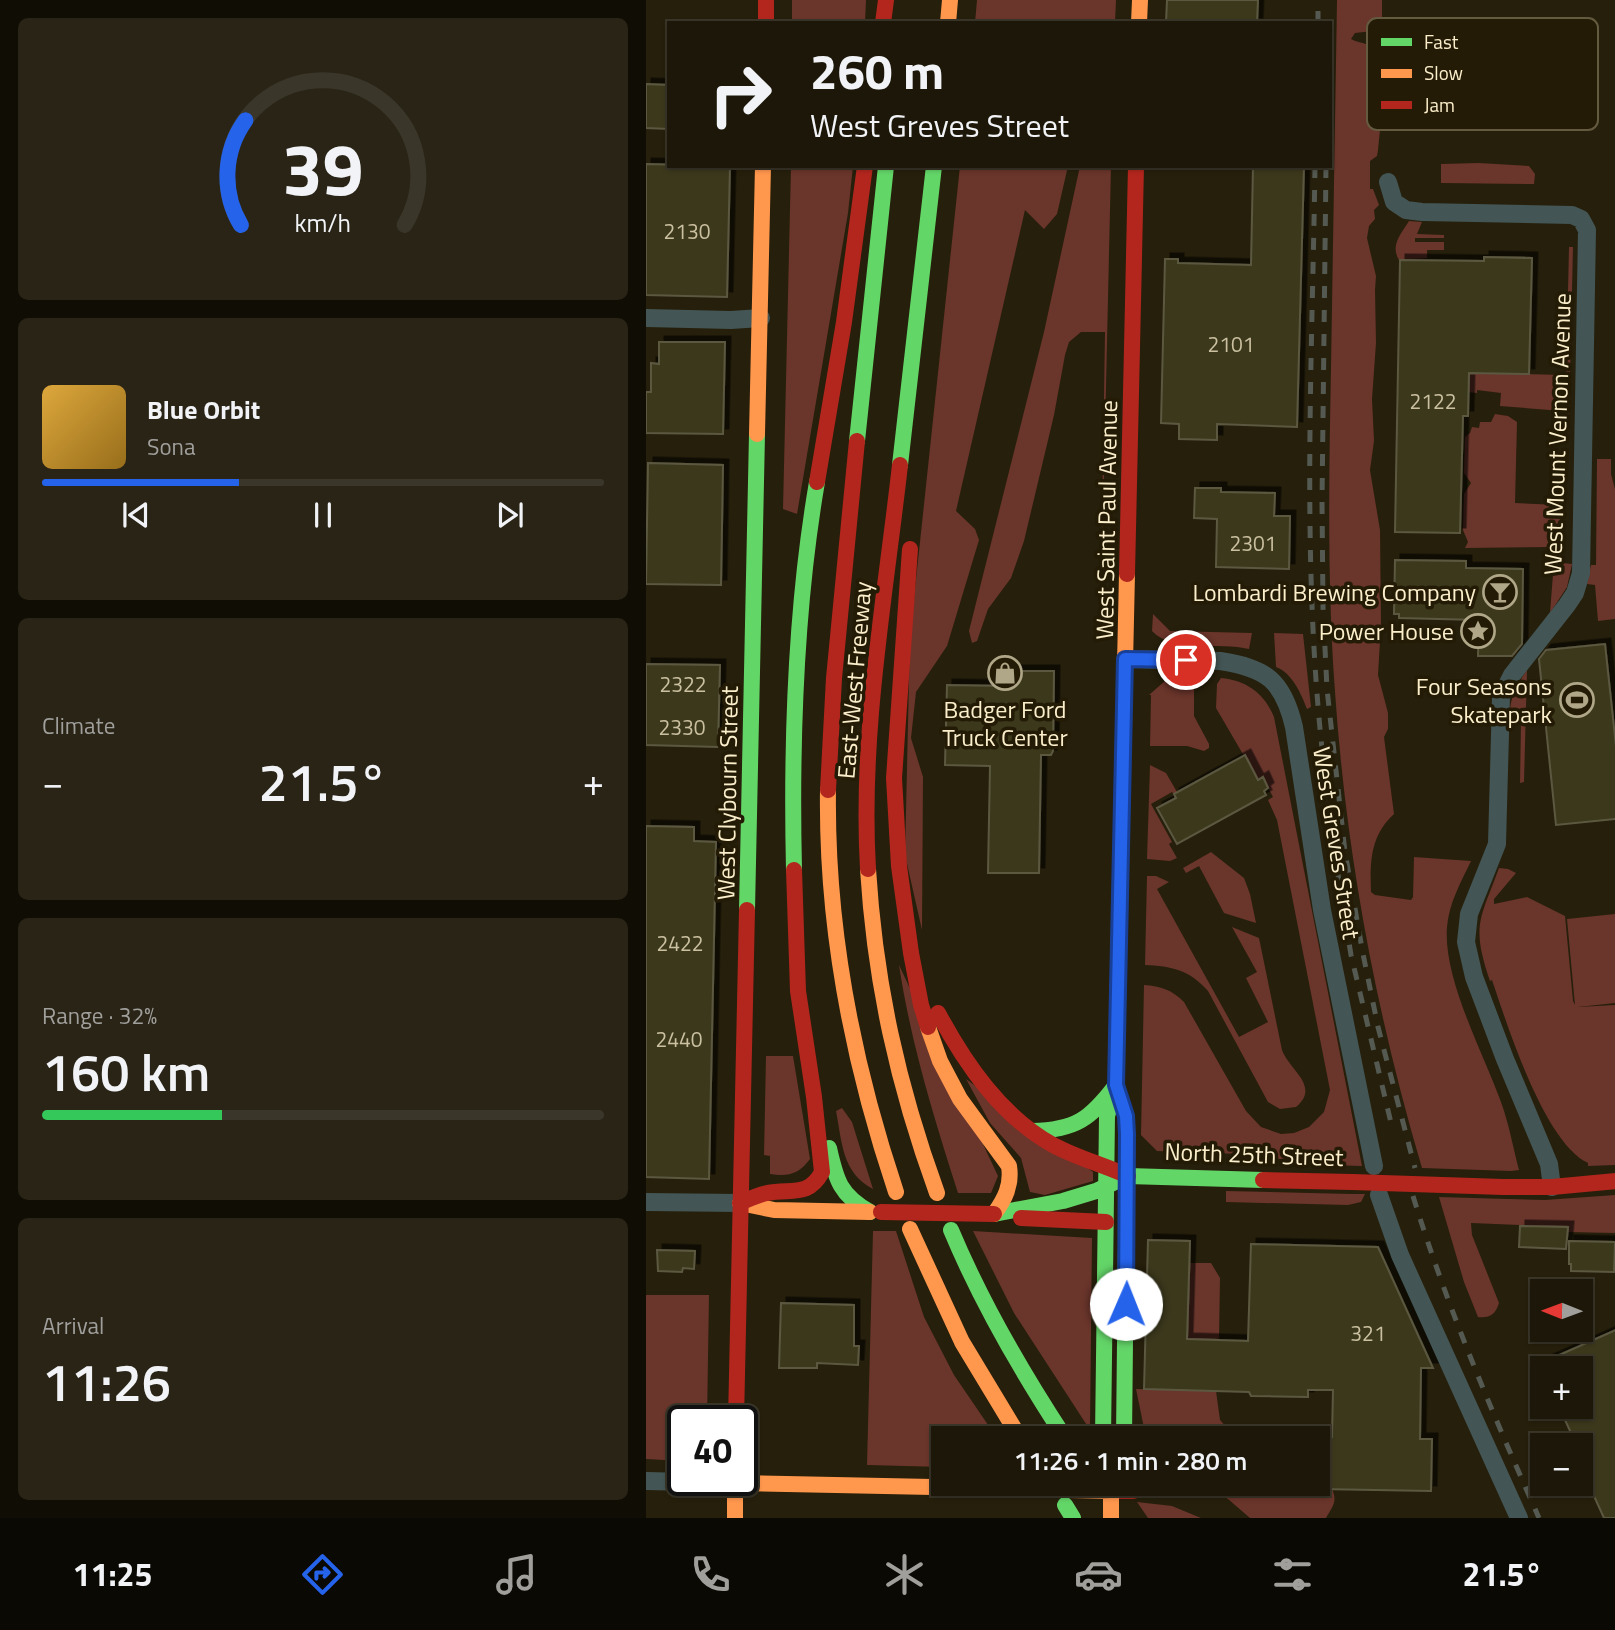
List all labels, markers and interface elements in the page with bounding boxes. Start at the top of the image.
legend [1367,18,1598,130]
text: Fast [1424,27,1459,56]
text: 260 m [810,33,944,108]
icon: right [695,49,786,140]
text: Slow [1424,58,1463,87]
text: Jam [1424,90,1455,119]
text: West Greves Street [810,101,1069,149]
text: 39 [282,113,364,223]
text: km/h [295,204,351,242]
house number: 2130 [663,215,711,247]
street label: West Mount Vernon Avenue [1534,292,1580,576]
house number: 2101 [1207,328,1255,360]
house number: 2122 [1409,385,1457,417]
text: Blue Orbit [147,390,260,429]
street label: West Saint Paul Avenue [1086,400,1126,640]
text: Sona [147,429,195,464]
icon: previous [117,496,155,534]
icon: pause [304,496,342,534]
icon: next [491,496,529,534]
house number: 2301 [1229,527,1277,559]
bar icon: Lombardi Brewing Company [1481,573,1519,611]
place label: Lombardi Brewing Company [1193,574,1476,610]
street label: East-West Freeway [827,579,881,780]
place icon: Power House [1459,612,1497,650]
place label: Power House [1319,613,1454,649]
pin [1156,630,1216,690]
icon: arrive [1167,641,1205,679]
shop icon: Badger Ford Truck Center [986,654,1024,692]
house number: 2322 [659,668,707,700]
place label: Four Seasons Skatepark [1416,668,1552,732]
sports icon: Four Seasons Skatepark [1558,681,1596,719]
street label: West Clybourn Street [707,685,747,900]
place label: Badger Ford Truck Center [942,691,1068,755]
text: Climate [42,708,115,743]
house number: 2330 [658,711,706,743]
text: 21.5° [259,742,387,821]
street label: West Greves Street [1304,744,1370,942]
text: − [42,753,63,811]
text: + [583,753,604,811]
house number: 2422 [656,927,704,959]
text: Range · 32% [42,998,157,1033]
house number: 2440 [655,1023,703,1055]
text: 160 km [42,1032,210,1111]
street label: North 25th Street [1164,1133,1345,1175]
position arrow [1089,1267,1163,1341]
north arrow [1530,1279,1593,1342]
map controls [1530,1279,1593,1496]
text: Arrival [42,1308,104,1343]
house number: 321 [1350,1317,1386,1349]
text: 11:26 [42,1342,171,1421]
button: + [1530,1356,1593,1419]
speed limit sign: 40 [667,1405,758,1496]
button: − [1530,1433,1593,1496]
text: 11:26 · 1 min · 280 m [1014,1441,1247,1480]
text: 11:25 [73,1550,152,1598]
icon: directions [298,1550,347,1599]
icon: music [492,1550,541,1599]
icon: phone [686,1550,735,1599]
icon: climate [880,1550,929,1599]
icon: car [1074,1550,1123,1599]
icon: filters [1268,1550,1317,1599]
text: 21.5° [1463,1550,1542,1598]

